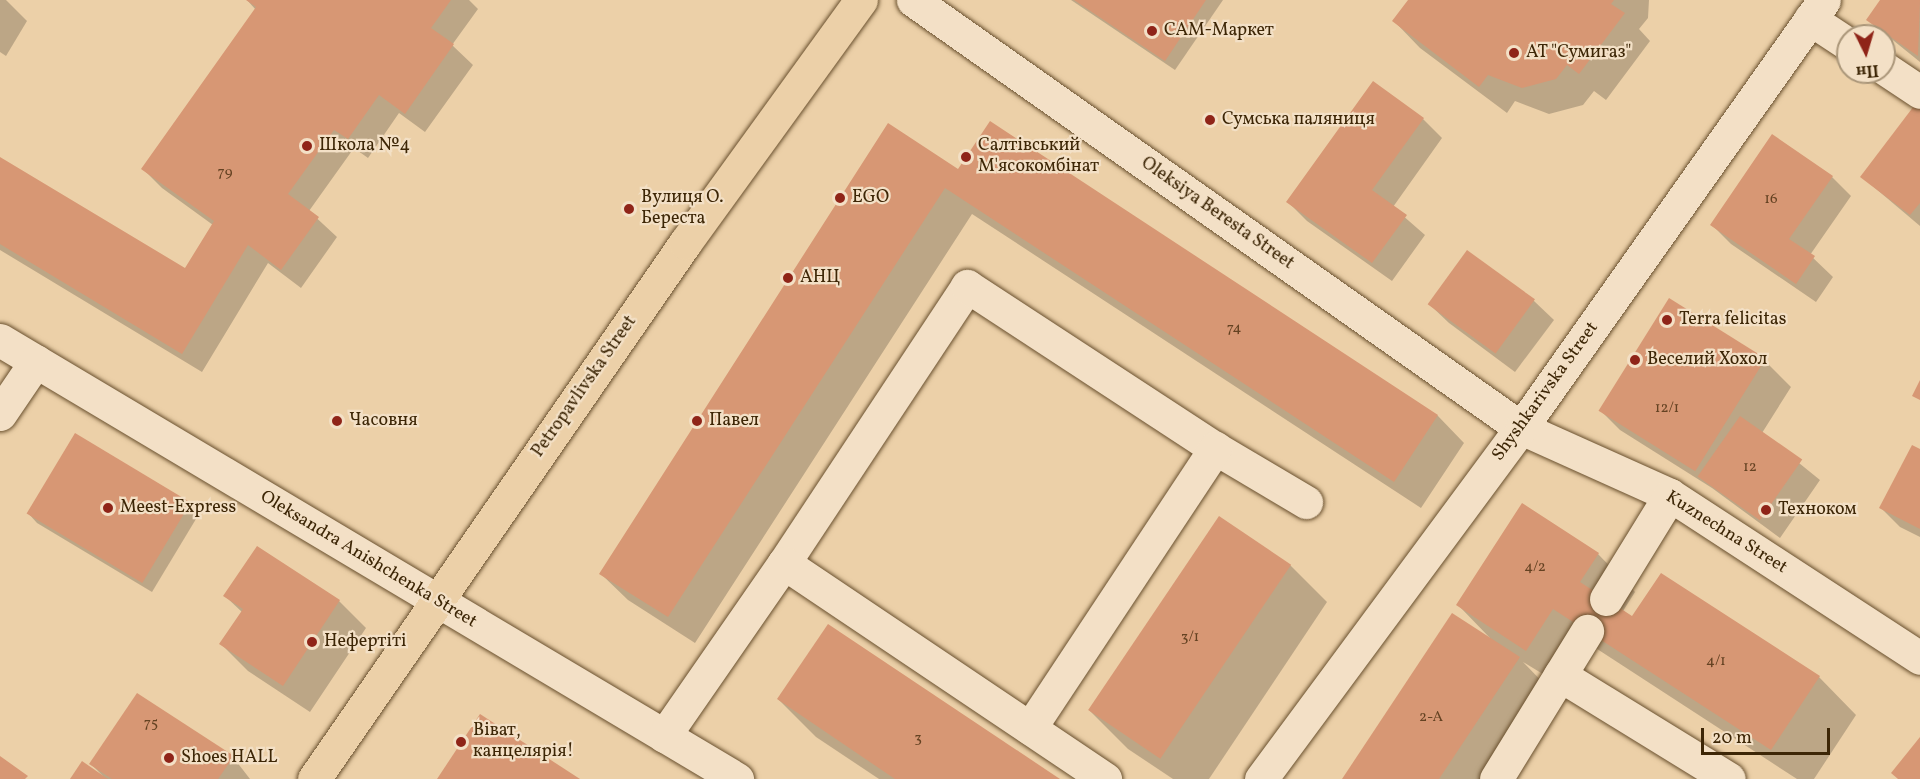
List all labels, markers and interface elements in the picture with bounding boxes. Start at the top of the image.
place label: САМ-Маркет [1164,20,1274,42]
marker: САМ-Маркет [1145,24,1159,38]
north arrow [1836,24,1896,84]
place label: АТ "Сумигаз" [1526,42,1632,64]
marker: АТ "Сумигаз" [1507,46,1521,60]
text: Пн [1855,58,1880,82]
place label: Сумська паляниця [1222,109,1375,131]
marker: Сумська паляниця [1203,113,1217,127]
place label: Школа №4 [319,135,410,157]
place label: Салтівський М'ясокомбінат [978,136,1099,178]
marker: Школа №4 [300,139,314,153]
marker: Салтівський М'ясокомбінат [959,150,973,164]
street label: Oleksiya Beresta Street [1136,153,1298,275]
house number: 79 [218,164,232,182]
place label: EGO [852,187,889,209]
place label: Вулиця О. Береста [641,188,723,230]
marker: EGO [833,191,847,205]
house number: 16 [1764,191,1778,209]
marker: Вулиця О. Береста [622,202,636,216]
place label: АНЦ [800,267,840,289]
marker: АНЦ [781,271,795,285]
place label: Terra felicitas [1679,309,1786,331]
street label: Petropavlivska Street [528,312,642,462]
marker: Terra felicitas [1660,313,1674,327]
street label: Shyshkarivska Street [1488,318,1604,466]
house number: 74 [1227,320,1241,338]
place label: Веселий Хохол [1647,349,1767,371]
marker: Веселий Хохол [1628,353,1642,367]
house number: 12/1 [1655,400,1679,418]
place label: Часовня [349,410,418,432]
place label: Павел [709,410,759,432]
marker: Часовня [330,414,344,428]
marker: Павел [690,414,704,428]
house number: 12 [1743,459,1757,477]
street label: Oleksandra Anishchenka Street [256,487,480,633]
street label: Kuznechna Street [1661,487,1791,579]
place label: Meest-Express [120,497,236,519]
place label: Техноком [1778,499,1857,521]
marker: Meest-Express [101,501,115,515]
marker: Техноком [1759,503,1773,517]
house number: 4/2 [1524,559,1546,577]
house number: 3/1 [1181,629,1199,647]
place label: Нефертіті [324,631,406,653]
marker: Нефертіті [305,635,319,649]
house number: 4/1 [1706,653,1726,671]
house number: 2-А [1419,709,1443,727]
house number: 75 [144,715,158,733]
scale bar [1704,716,1833,754]
place label: Віват, канцелярія! [473,721,574,764]
text: 20 m [1712,726,1752,751]
house number: 3 [914,730,922,748]
marker: Віват, канцелярія! [454,735,468,749]
place label: Shoes HALL [181,747,277,769]
marker: Shoes HALL [162,751,176,765]

